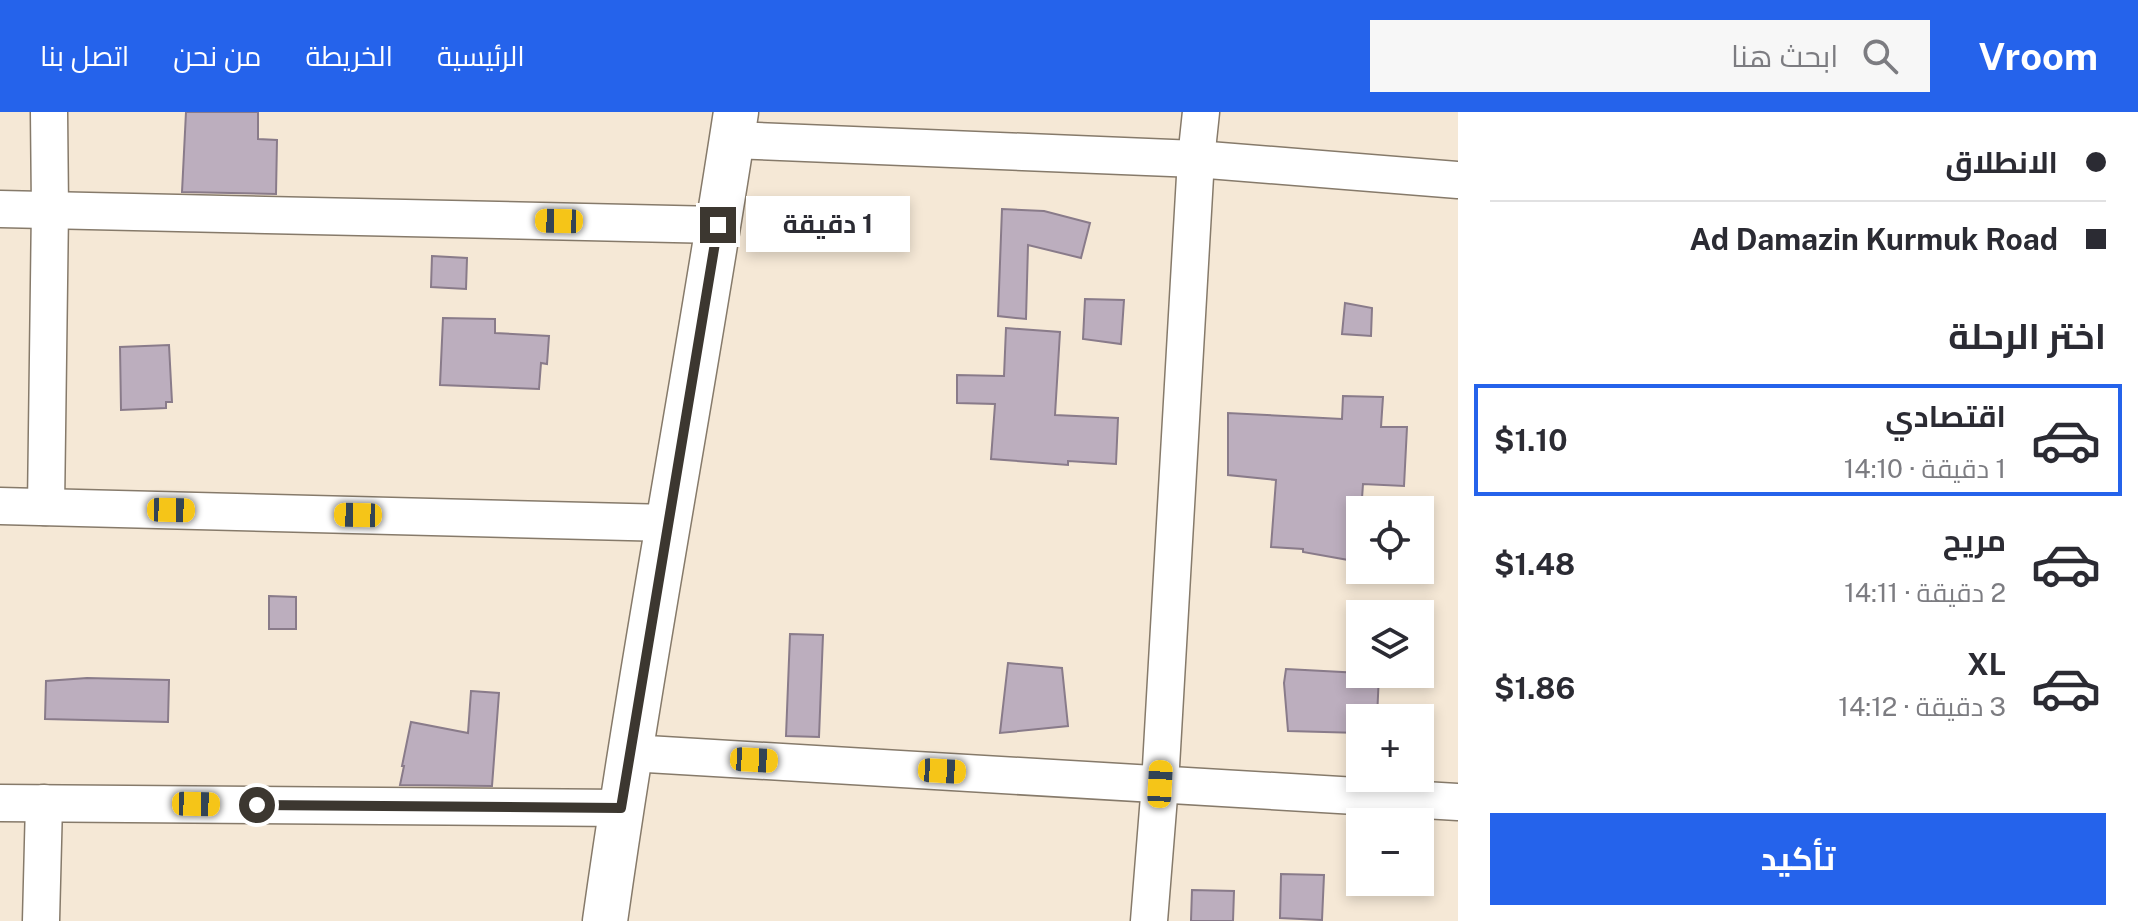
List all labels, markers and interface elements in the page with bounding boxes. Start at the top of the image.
search box [1370,20,1930,92]
icon: search [1858,34,1902,78]
text: Vroom [1978,34,2098,79]
text: ابحث هنا [1731,38,1838,74]
text: اتصل بنا [40,39,129,72]
text: من نحن [173,39,262,72]
text: الخريطة [306,39,393,72]
text: الرئيسية [437,39,525,72]
text: الانطلاق [1945,144,2058,180]
callout: 1 دقيقة [746,197,910,253]
route end [700,207,736,243]
text: 1 دقيقة [783,208,873,239]
car [535,209,583,233]
text: Ad Damazin Kurmuk Road [1689,221,2058,257]
text: اختر الرحلة [1948,315,2106,357]
text: اقتصادي [1885,398,2006,434]
icon: car [2030,404,2102,476]
text: $1.10 [1494,422,1568,458]
text: 1 دقيقة · 14:10 [1844,453,2006,484]
map controls [1346,496,1434,896]
button: locate [1346,496,1434,584]
car [147,498,195,522]
car [334,503,382,527]
text: مريح [1943,522,2006,558]
icon: car [2030,528,2102,600]
text: $1.48 [1494,546,1575,582]
text: 2 دقيقة · 14:11 [1844,577,2006,608]
button: layers [1346,600,1434,688]
text: XL [1967,646,2006,682]
icon: car [2030,652,2102,724]
text: $1.86 [1494,670,1575,706]
text: 3 دقيقة · 14:12 [1838,691,2006,722]
button: + [1346,704,1434,792]
car [729,747,779,773]
car [917,758,967,784]
car [1147,759,1173,809]
route start [239,787,275,823]
car [172,792,220,816]
button: − [1346,808,1434,896]
button: تأكيد [1490,813,2106,905]

